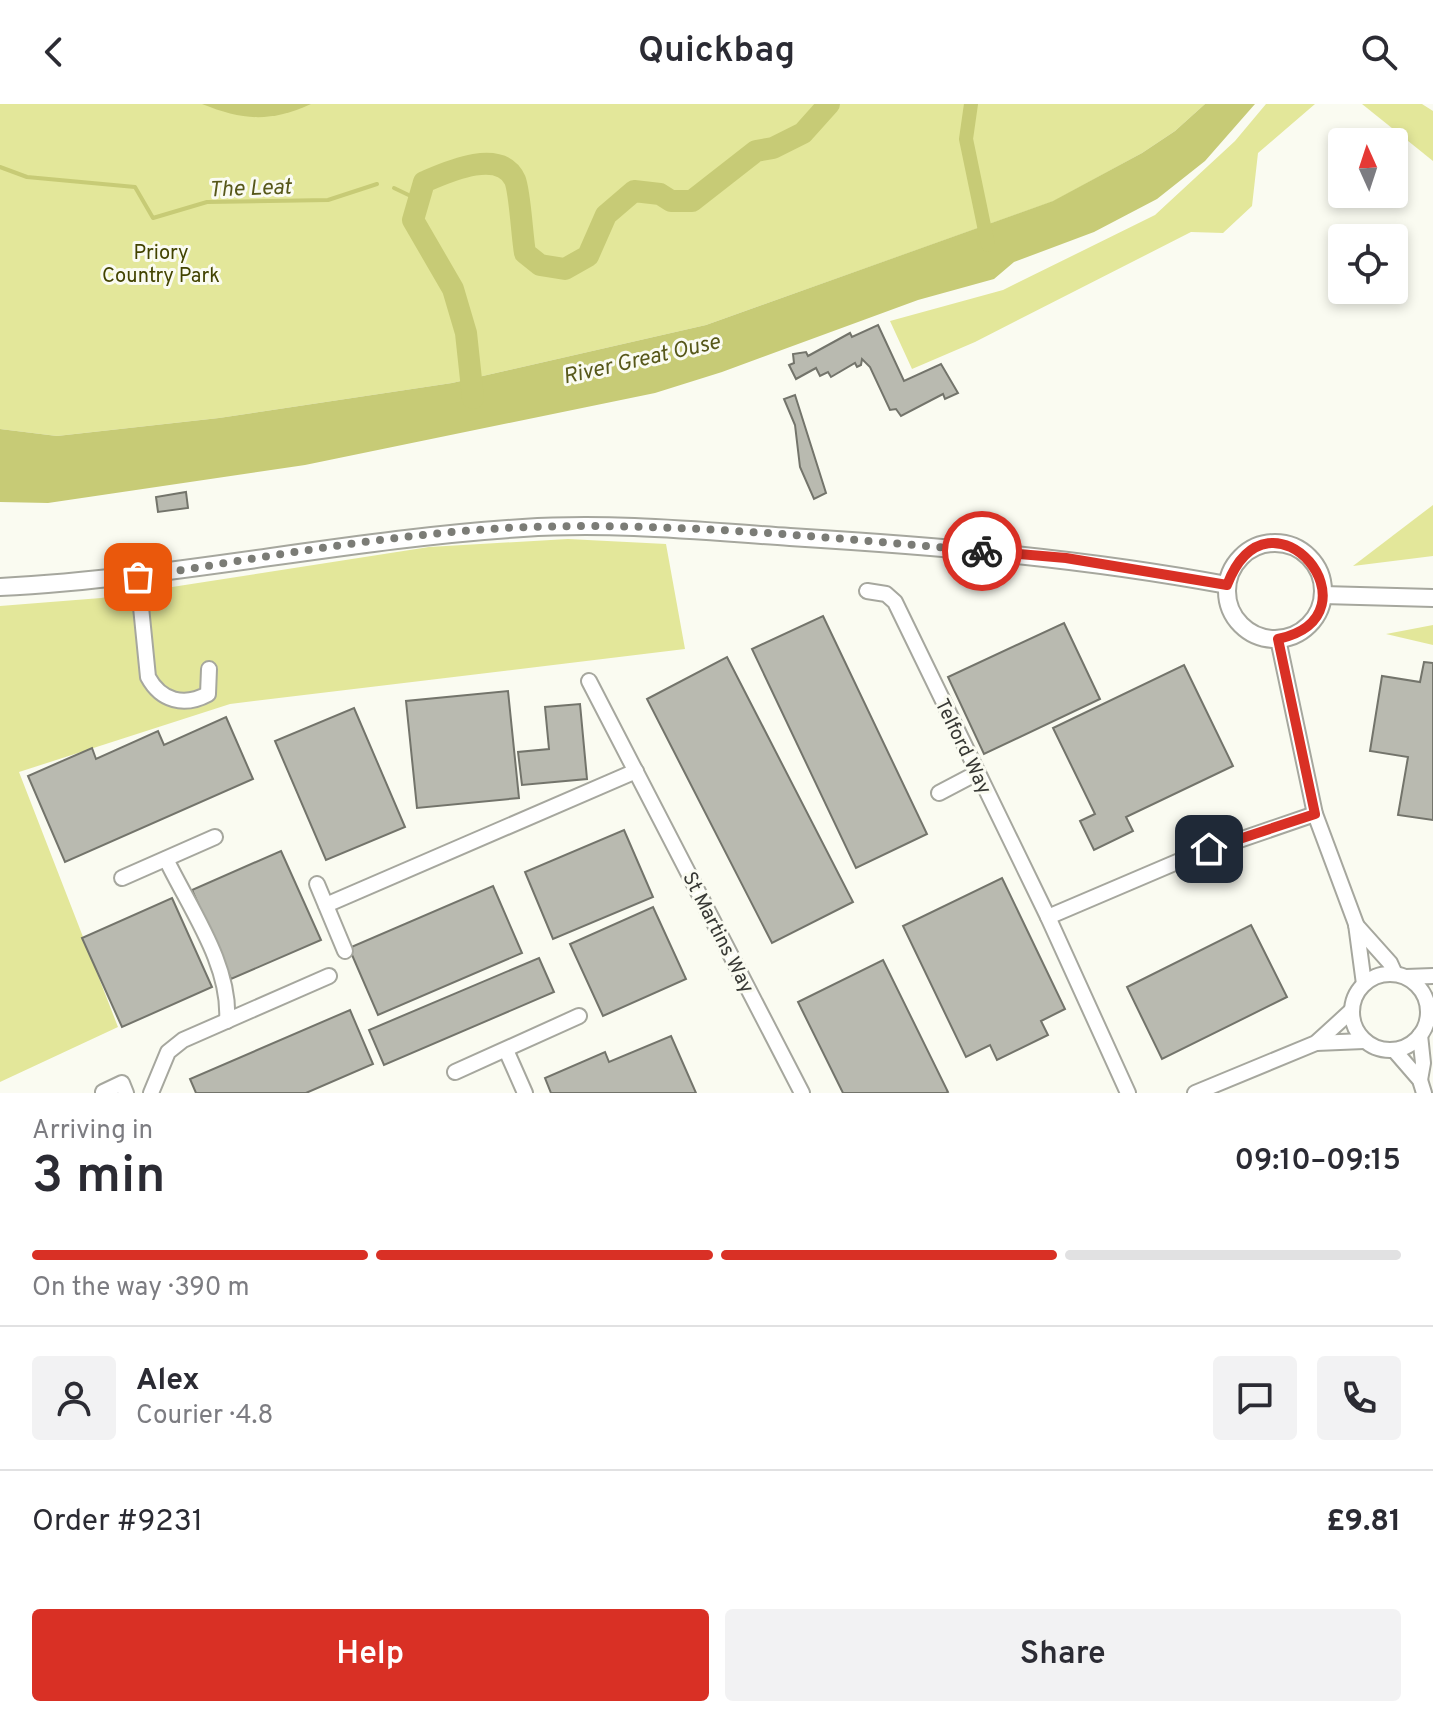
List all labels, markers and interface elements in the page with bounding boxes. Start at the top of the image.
text: Quickbag [638,29,795,75]
icon: back [32,30,76,74]
icon: search [1357,30,1401,74]
north arrow [1328,128,1408,208]
map controls [1328,128,1408,304]
water label: The Leat [208,175,293,204]
button: locate [1328,224,1408,304]
park label: Priory Country Park [102,241,220,290]
water label: River Great Ouse [560,329,723,392]
courier [942,511,1022,591]
icon: bike [960,529,1004,573]
pin [104,543,172,611]
icon: bag [116,555,160,599]
street label: Telford Way [928,695,997,799]
pin [1175,815,1243,883]
icon: home [1187,827,1231,871]
street label: St Martins Way [675,868,759,998]
text: Arriving in [32,1115,153,1148]
text: 09:10–09:15 [1235,1143,1401,1180]
text: 3 min [32,1145,165,1211]
text: On the way · 390 m [32,1272,249,1305]
button: person [32,1356,116,1440]
button: chat [1213,1356,1297,1440]
button: phone [1317,1356,1401,1440]
text: Alex [136,1363,200,1400]
text: Courier · 4.8 [136,1400,273,1433]
text: Order #9231 [32,1504,203,1541]
text: £9.81 [1326,1504,1401,1541]
button: Help [32,1609,709,1701]
button: Share [725,1609,1401,1701]

